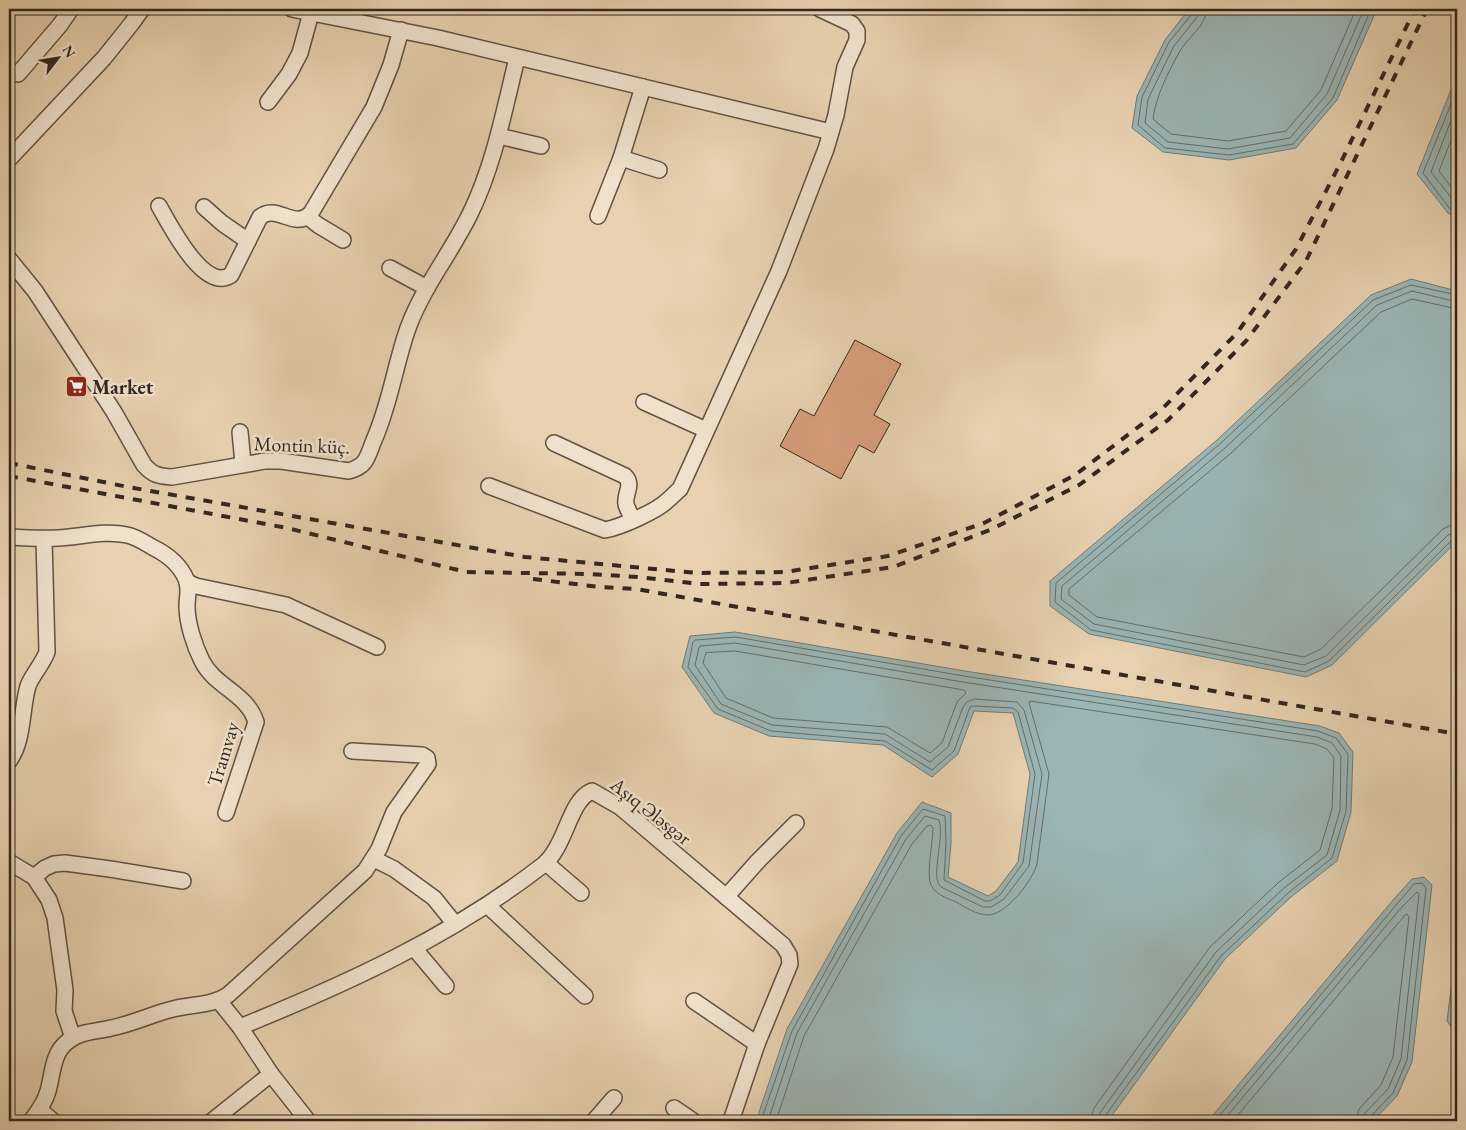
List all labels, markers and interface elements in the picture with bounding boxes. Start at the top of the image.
north arrow [32,32,82,82]
text: N [59,42,80,61]
place label: Market [92,374,154,400]
supermarket icon: Market [64,375,88,399]
street label: Montin küç. [253,430,351,460]
street label: Tramvay [201,718,245,789]
street label: Aşıq Ələsgər [604,771,697,851]

